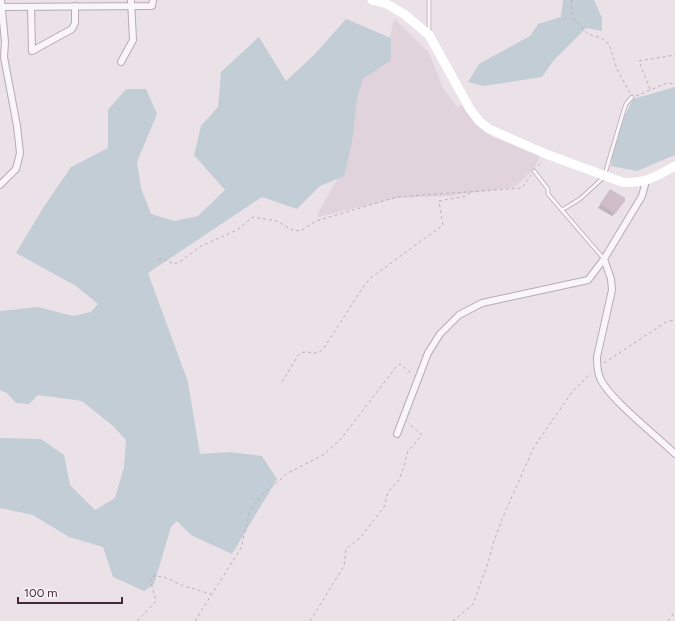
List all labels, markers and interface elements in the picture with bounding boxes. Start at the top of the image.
scale bar [18,579,122,605]
text: 100 m [24,586,58,600]

